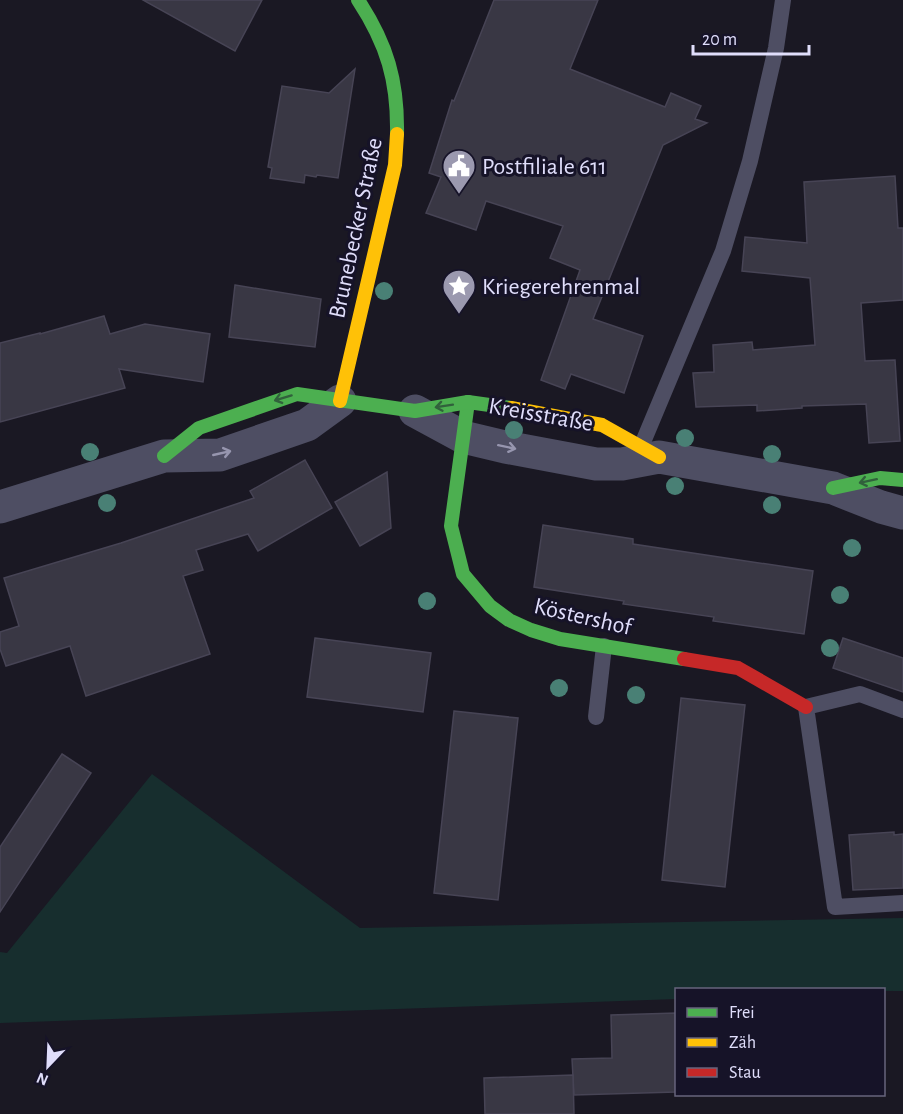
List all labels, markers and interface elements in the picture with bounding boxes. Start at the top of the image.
scale bar [693,18,808,56]
text: 20 m [702,31,737,49]
street label: Brunebecker Straße [325,136,387,321]
public building icon: Postfiliale 611 [441,148,477,195]
place label: Postfiliale 611 [482,155,607,179]
place icon: Kriegerehrenmal [441,268,477,315]
place label: Kriegerehrenmal [482,275,640,299]
one-way arrow [274,393,293,404]
street label: Kreisstraße [487,394,595,436]
one-way arrow [434,401,454,412]
one-way arrow [497,442,517,453]
one-way arrow [212,447,232,458]
one-way arrow [858,475,877,487]
street label: Köstershof [532,594,636,640]
legend [675,988,885,1096]
text: Frei [729,1004,755,1022]
text: Zäh [729,1034,756,1052]
north arrow [18,1036,78,1096]
text: Stau [729,1064,761,1082]
text: N [34,1069,51,1088]

